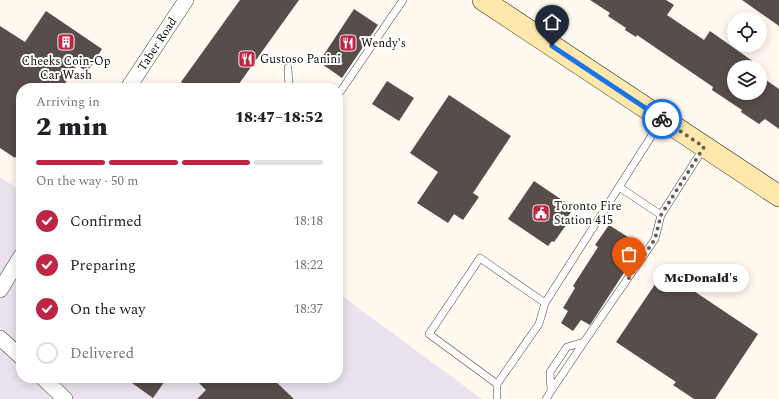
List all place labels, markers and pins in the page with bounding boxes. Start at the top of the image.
pin [535,5,569,46]
building icon: Cheeks Coin-Op Car Wash [56,32,76,52]
restaurant icon: Wendy's [338,33,358,53]
place label: Wendy's [361,34,406,53]
restaurant icon: Gustoso Panini [237,49,257,69]
place label: Gustoso Panini [260,50,341,69]
place label: Cheeks Coin-Op Car Wash [22,52,111,85]
place label: Toronto Fire Station 415 [554,197,622,230]
public building icon: Toronto Fire Station 415 [531,203,551,223]
pin [612,237,646,278]
callout: McDonald's [653,264,749,292]

